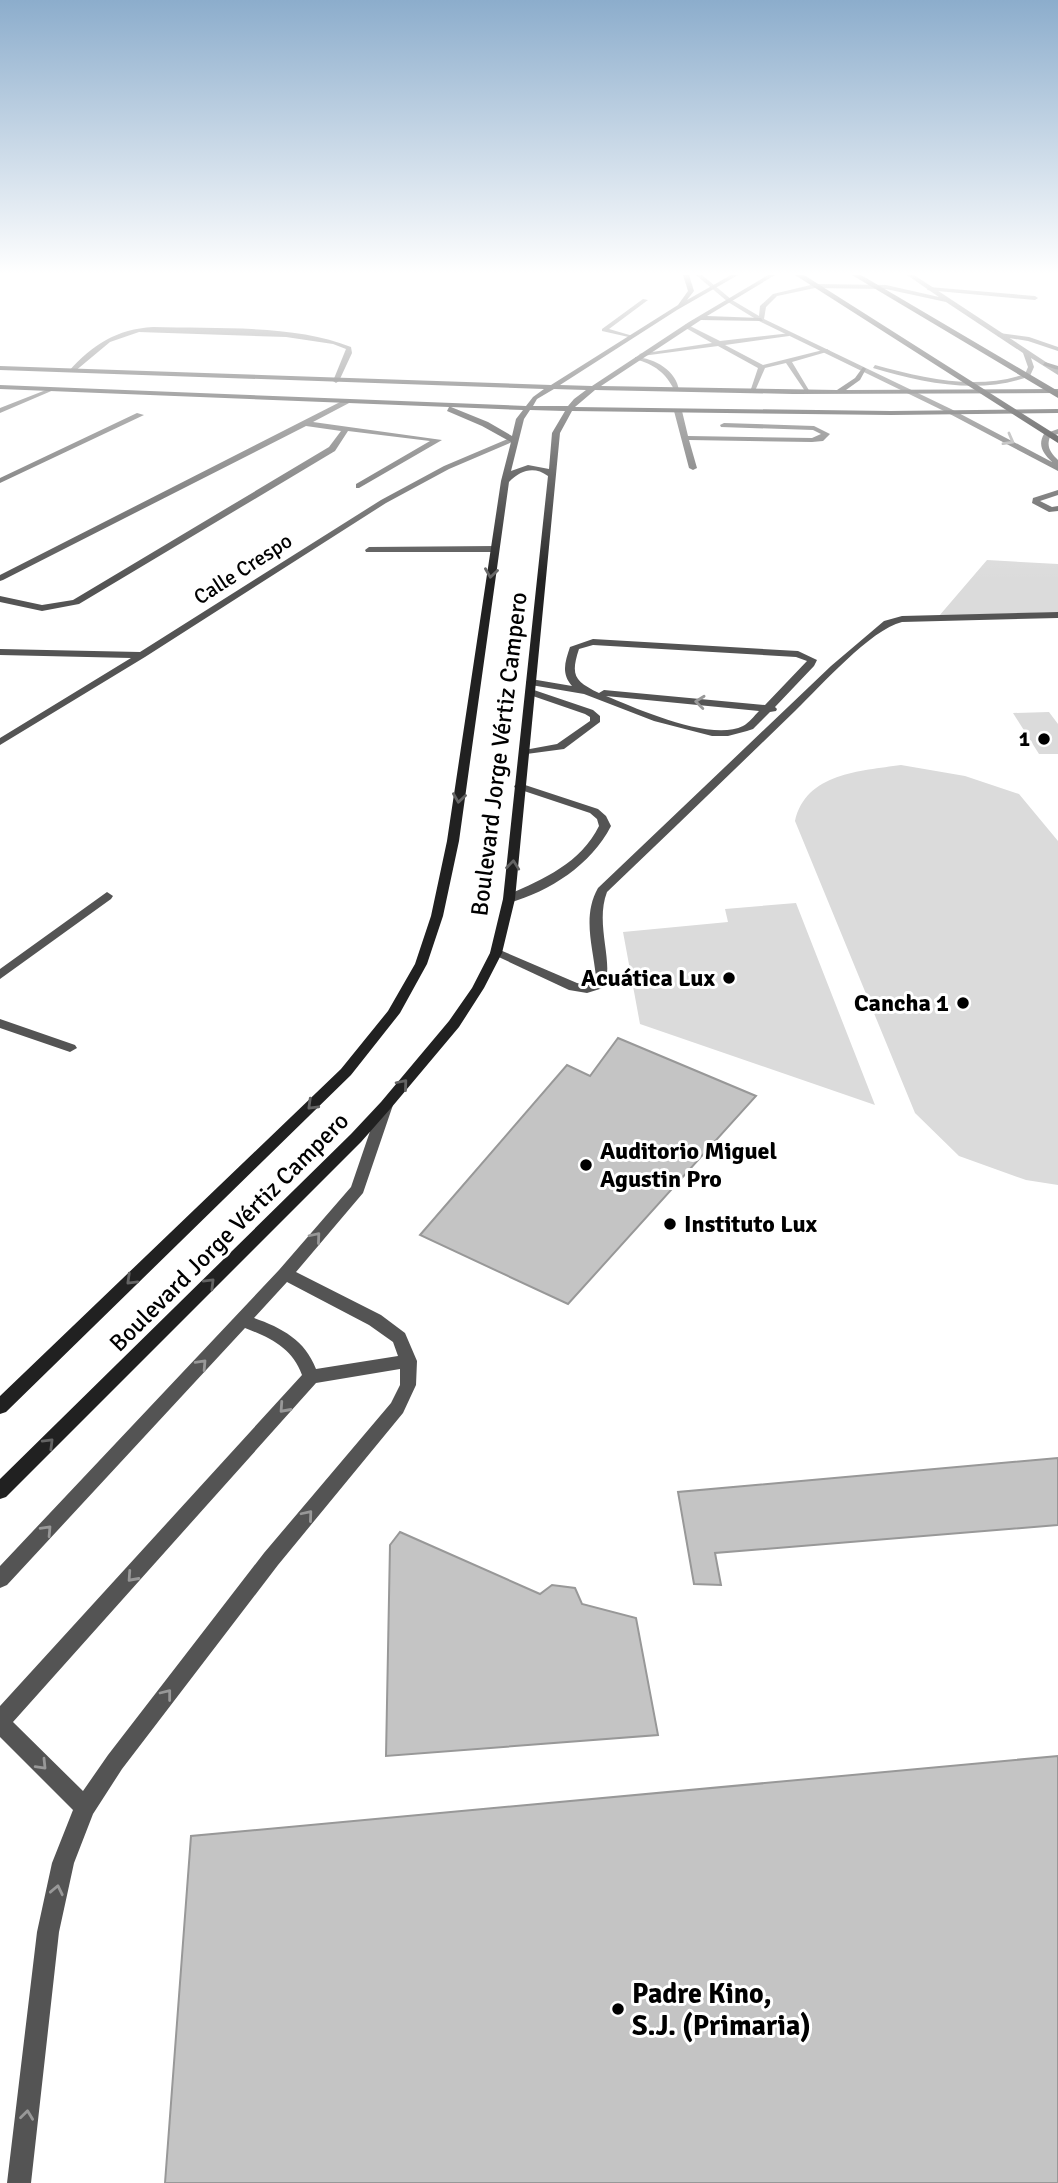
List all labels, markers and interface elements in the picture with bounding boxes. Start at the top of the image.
one-way arrow [1001,432,1014,445]
street label: Calle Crespo [189,528,297,610]
one-way arrow [484,567,499,579]
street label: Boulevard Jorge Vértiz Campero [464,590,534,918]
one-way arrow [694,695,705,710]
place label: 1 [1019,726,1030,752]
marker: 1 [1036,731,1052,747]
one-way arrow [452,792,467,804]
one-way arrow [505,859,520,870]
place label: Acuática Lux [581,963,715,993]
marker: Acuática Lux [721,970,737,986]
place label: Cancha 1 [854,988,949,1018]
marker: Cancha 1 [955,995,971,1011]
one-way arrow [395,1080,407,1093]
one-way arrow [307,1097,320,1110]
street label: Boulevard Jorge Vértiz Campero [103,1106,355,1358]
place label: Auditorio Miguel Agustin Pro [600,1136,777,1194]
marker: Auditorio Miguel Agustin Pro [578,1157,594,1173]
place label: Instituto Lux [684,1209,818,1239]
marker: Instituto Lux [662,1216,678,1232]
one-way arrow [308,1233,320,1246]
one-way arrow [126,1272,139,1285]
one-way arrow [202,1278,215,1291]
one-way arrow [194,1359,207,1372]
one-way arrow [279,1399,292,1412]
one-way arrow [40,1438,53,1451]
one-way arrow [300,1511,312,1524]
one-way arrow [38,1525,51,1538]
one-way arrow [128,1569,140,1582]
one-way arrow [159,1689,172,1702]
one-way arrow [34,1757,47,1770]
one-way arrow [49,1884,64,1896]
place label: Padre Kino, S.J. (Primaria) [632,1977,811,2043]
marker: Padre Kino, S.J. (Primaria) [610,2001,626,2017]
one-way arrow [19,2109,34,2121]

